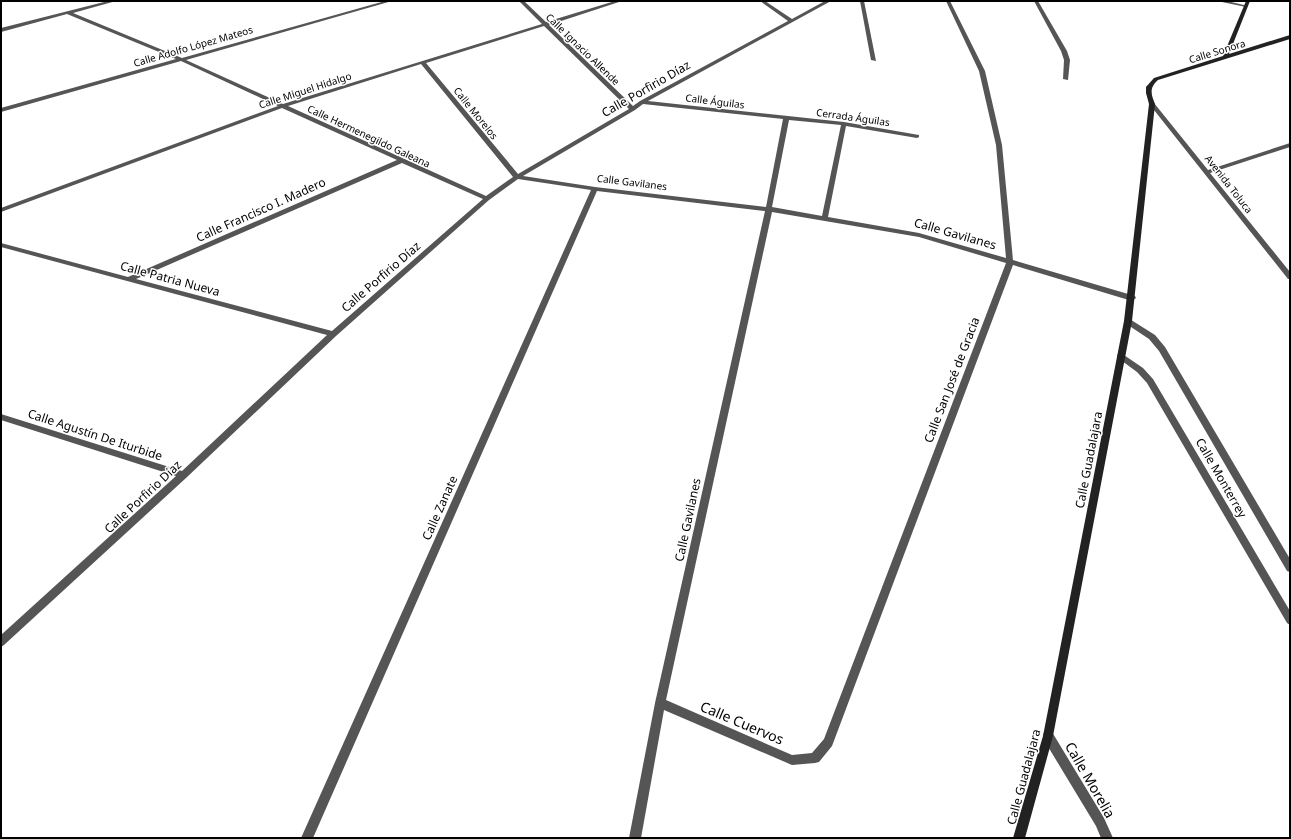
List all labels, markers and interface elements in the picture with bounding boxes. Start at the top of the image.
street label: Calle Ignacio Allende [543,10,623,88]
street label: Calle Adolfo López Mateos [132,22,255,70]
street label: Calle Sonora [1187,36,1247,66]
street label: Calle Porfirio Díaz [598,56,694,121]
street label: Calle Miguel Hidalgo [257,68,353,112]
street label: Calle Morelos [451,84,502,142]
street label: Calle Águilas [685,90,746,112]
street label: Calle Hermenegildo Galeana [305,101,433,171]
street label: Cerrada Águilas [815,105,891,129]
street label: Avenida Toluca [1202,152,1256,216]
street label: Calle Gavilanes [596,171,668,193]
street label: Calle Francisco I. Madero [193,173,328,246]
street label: Calle Gavilanes [912,214,998,253]
street label: Calle Porfirio Díaz [337,237,424,316]
street label: Calle Patria Nueva [118,257,222,300]
street label: Calle San José de Gracia [920,314,983,445]
street label: Calle Agustín De Iturbide [26,405,165,464]
street label: Calle Guadalajara [1071,410,1106,510]
street label: Calle Monterrey [1192,435,1252,521]
street label: Calle Porfirio Díaz [100,456,185,537]
street label: Calle Zanate [418,473,461,543]
street label: Calle Gavilanes [670,476,705,563]
street label: Calle Cuervos [698,696,787,749]
street label: Calle Guadalajara [1003,727,1044,827]
street label: Calle Morelia [1061,738,1120,821]

